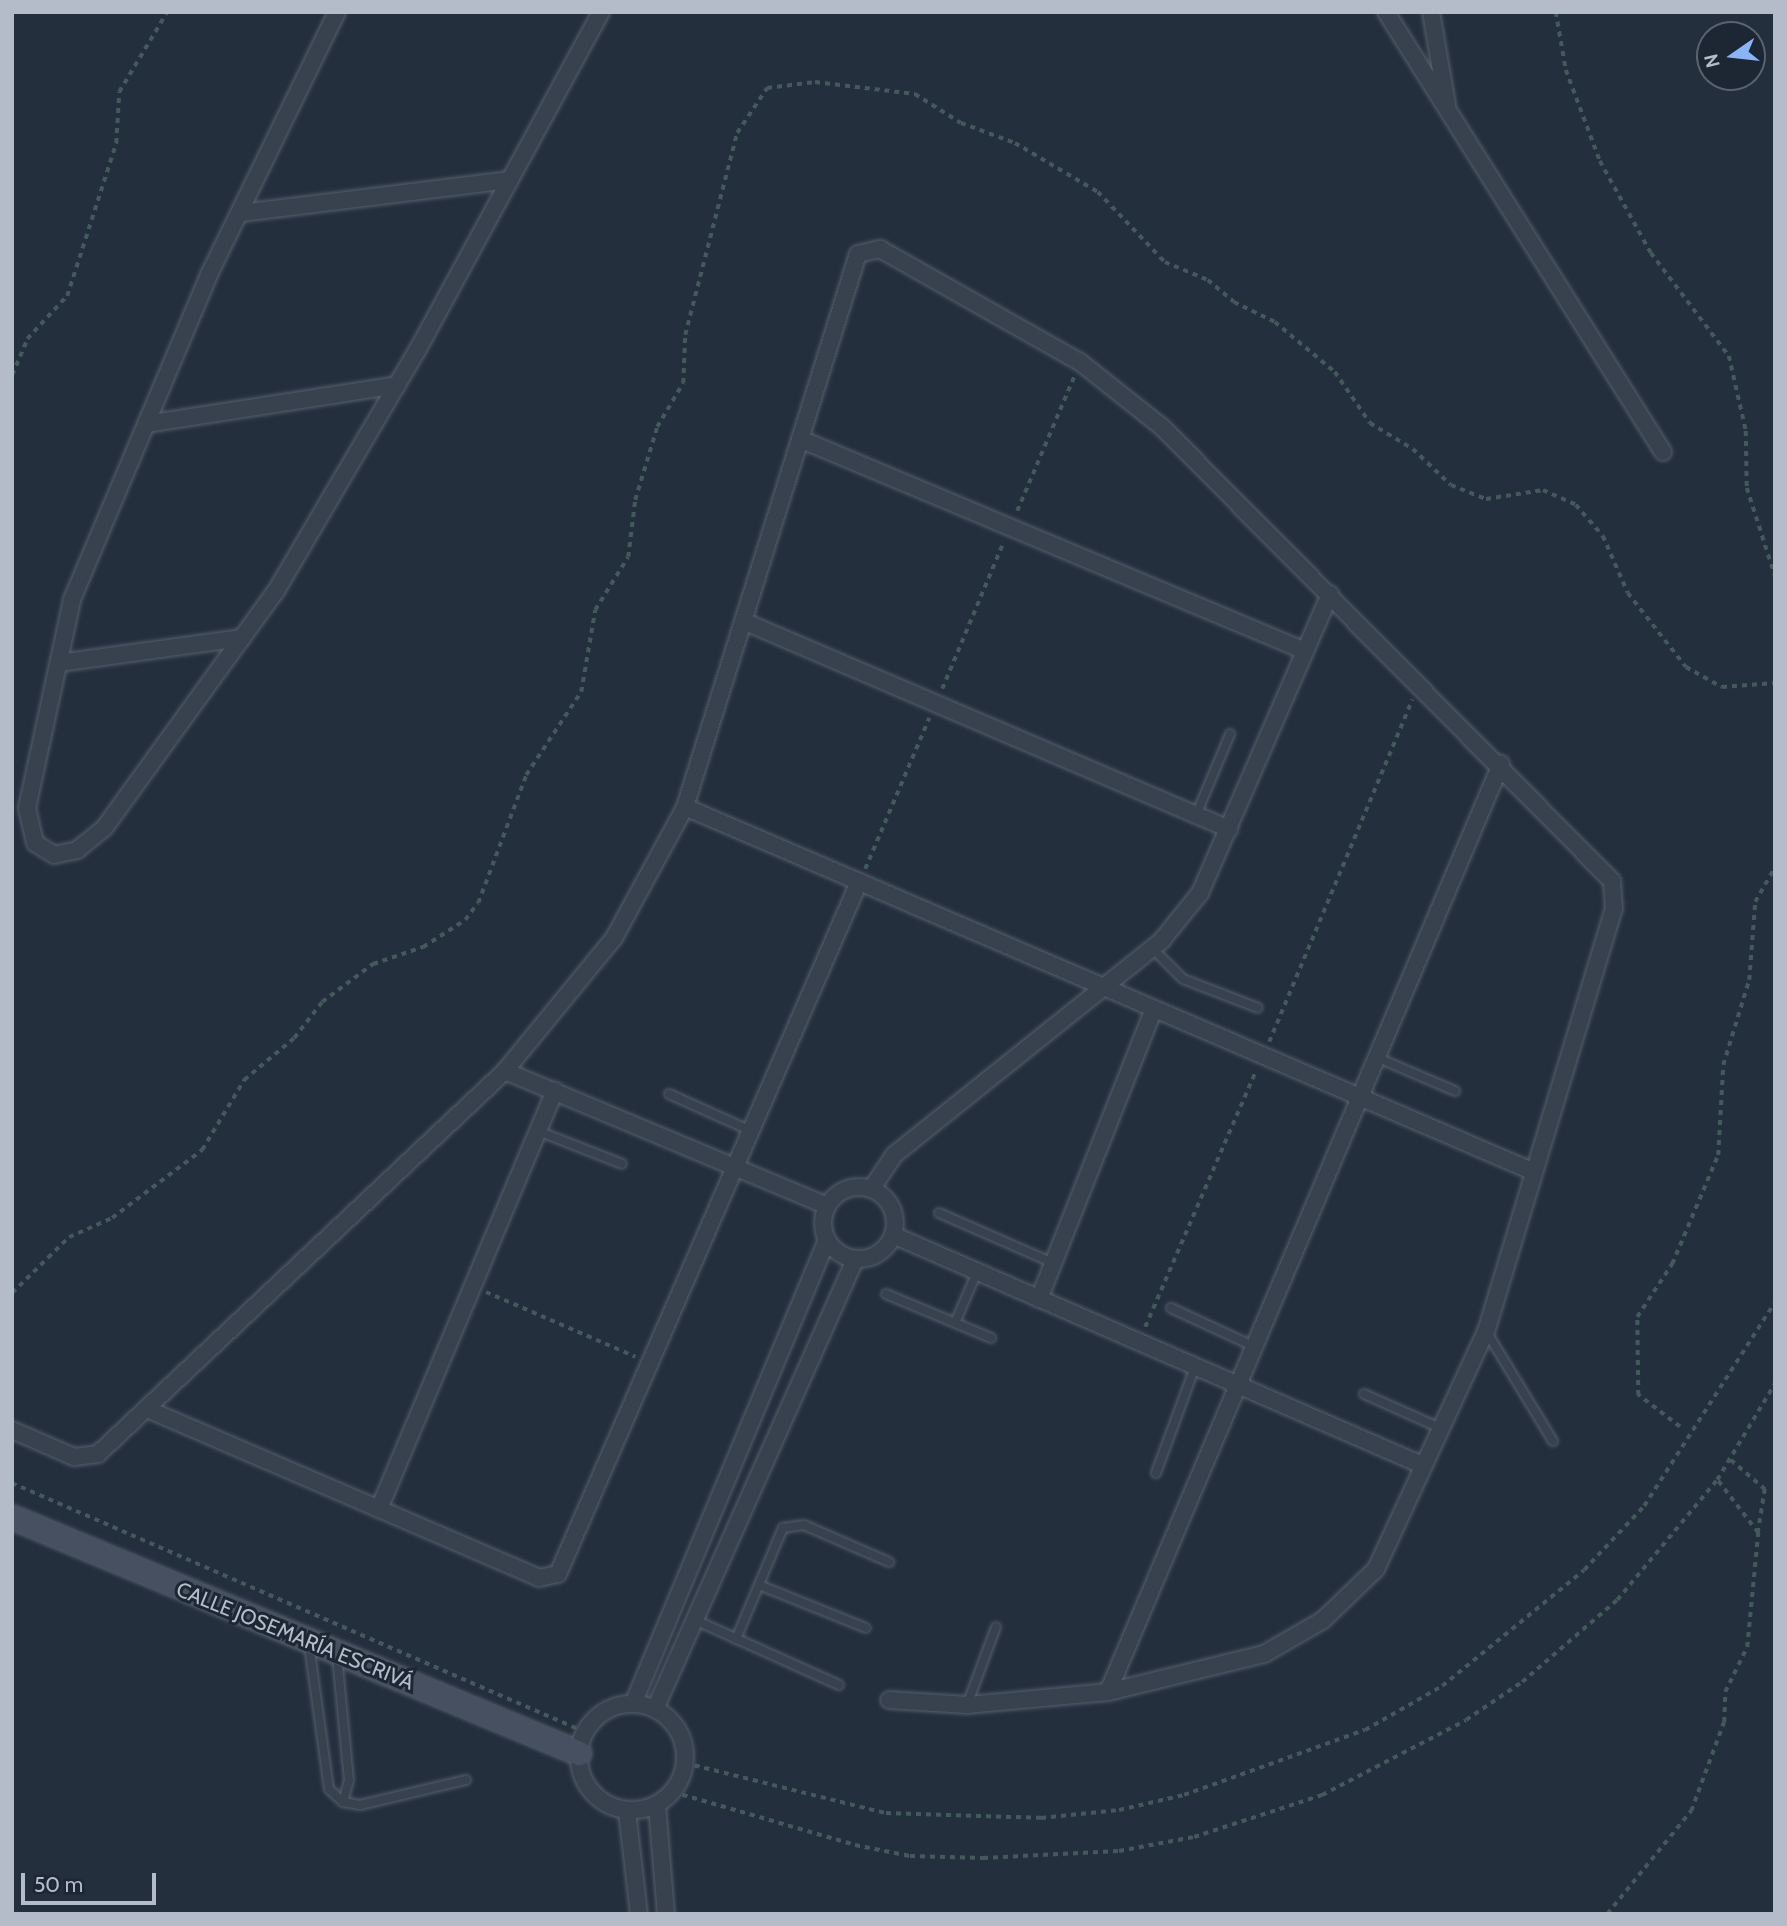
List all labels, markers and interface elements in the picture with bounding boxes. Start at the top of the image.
north arrow [1696,21,1766,91]
text: N [1699,51,1725,70]
street label: CALLE JOSEMARÍA ESCRIVÁ [173,1577,417,1695]
scale bar [24,1860,159,1904]
text: 50 m [34,1872,83,1897]

